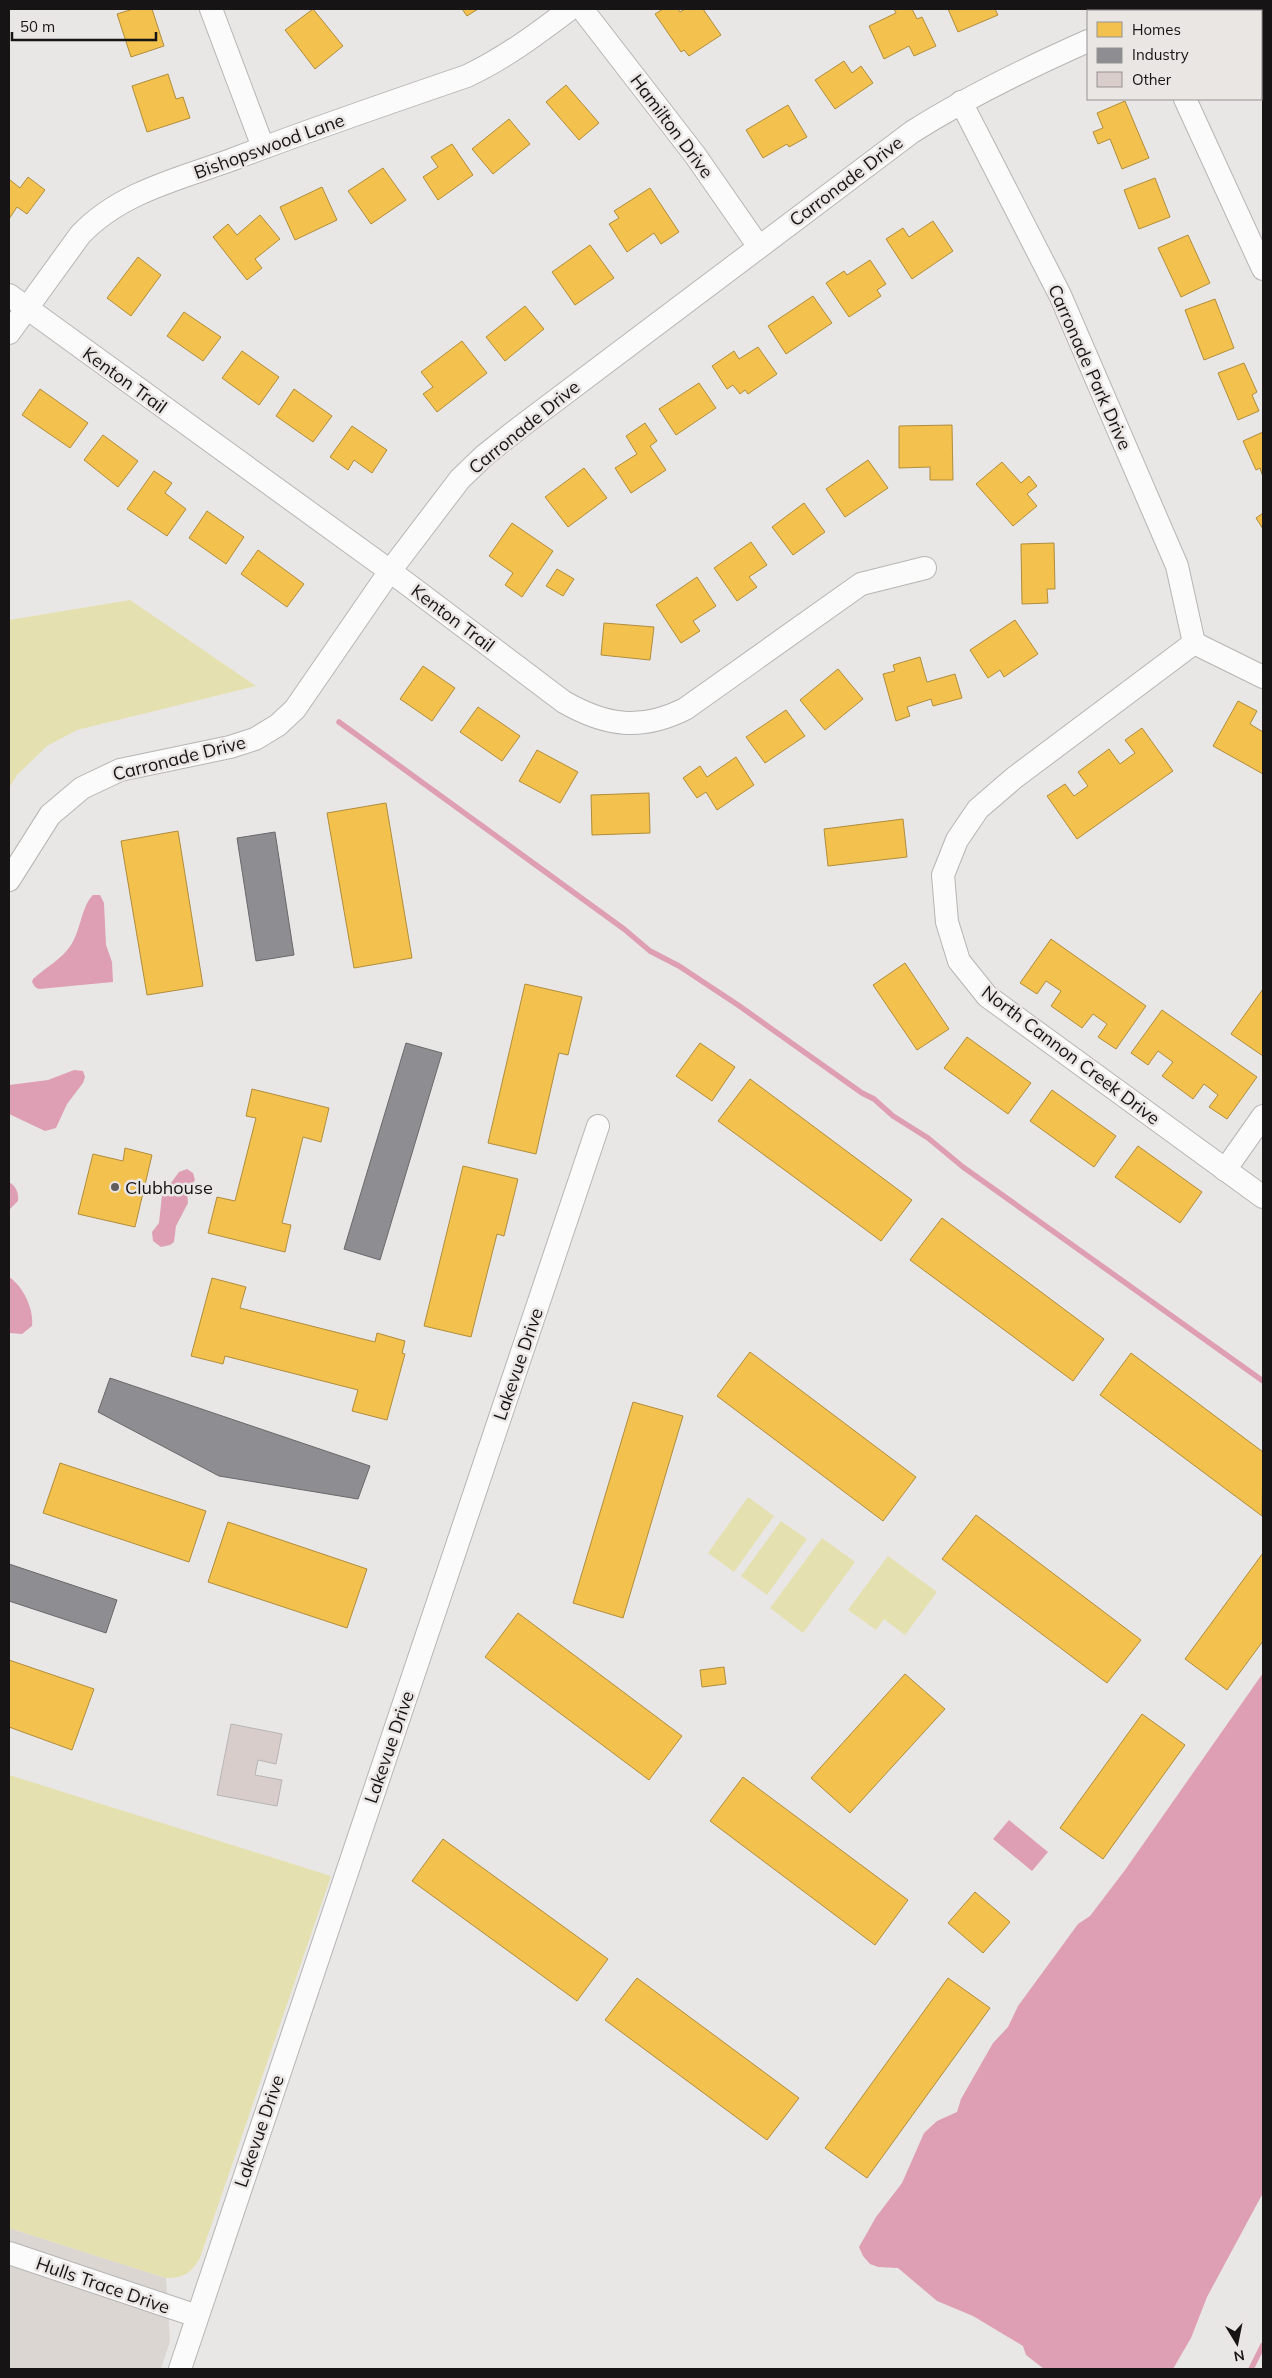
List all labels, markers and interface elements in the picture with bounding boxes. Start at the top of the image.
scale bar [12,10,156,42]
legend [1087,10,1262,100]
text: 50 m [20,17,55,36]
text: Homes [1132,20,1181,39]
text: Industry [1132,45,1189,64]
street label: Hamilton Drive [625,69,719,183]
text: Other [1132,70,1172,89]
street label: Bishopswood Lane [191,108,347,184]
street label: Carronade Drive [785,131,907,231]
street label: Carronade Park Drive [1043,281,1137,453]
street label: Kenton Trail [78,342,172,418]
street label: Carronade Drive [464,375,584,479]
street label: Kenton Trail [407,579,499,657]
street label: Carronade Drive [110,730,248,786]
street label: North Cannon Creek Drive [977,980,1165,1130]
place label: Clubhouse [125,1176,213,1199]
marker: Clubhouse [109,1181,121,1193]
street label: Lakevue Drive [488,1305,548,1423]
street label: Lakevue Drive [359,1688,419,1806]
street label: Lakevue Drive [229,2072,289,2190]
street label: Hulls Trace Drive [33,2251,173,2319]
north arrow [1212,2318,1262,2368]
text: N [1232,2346,1246,2366]

